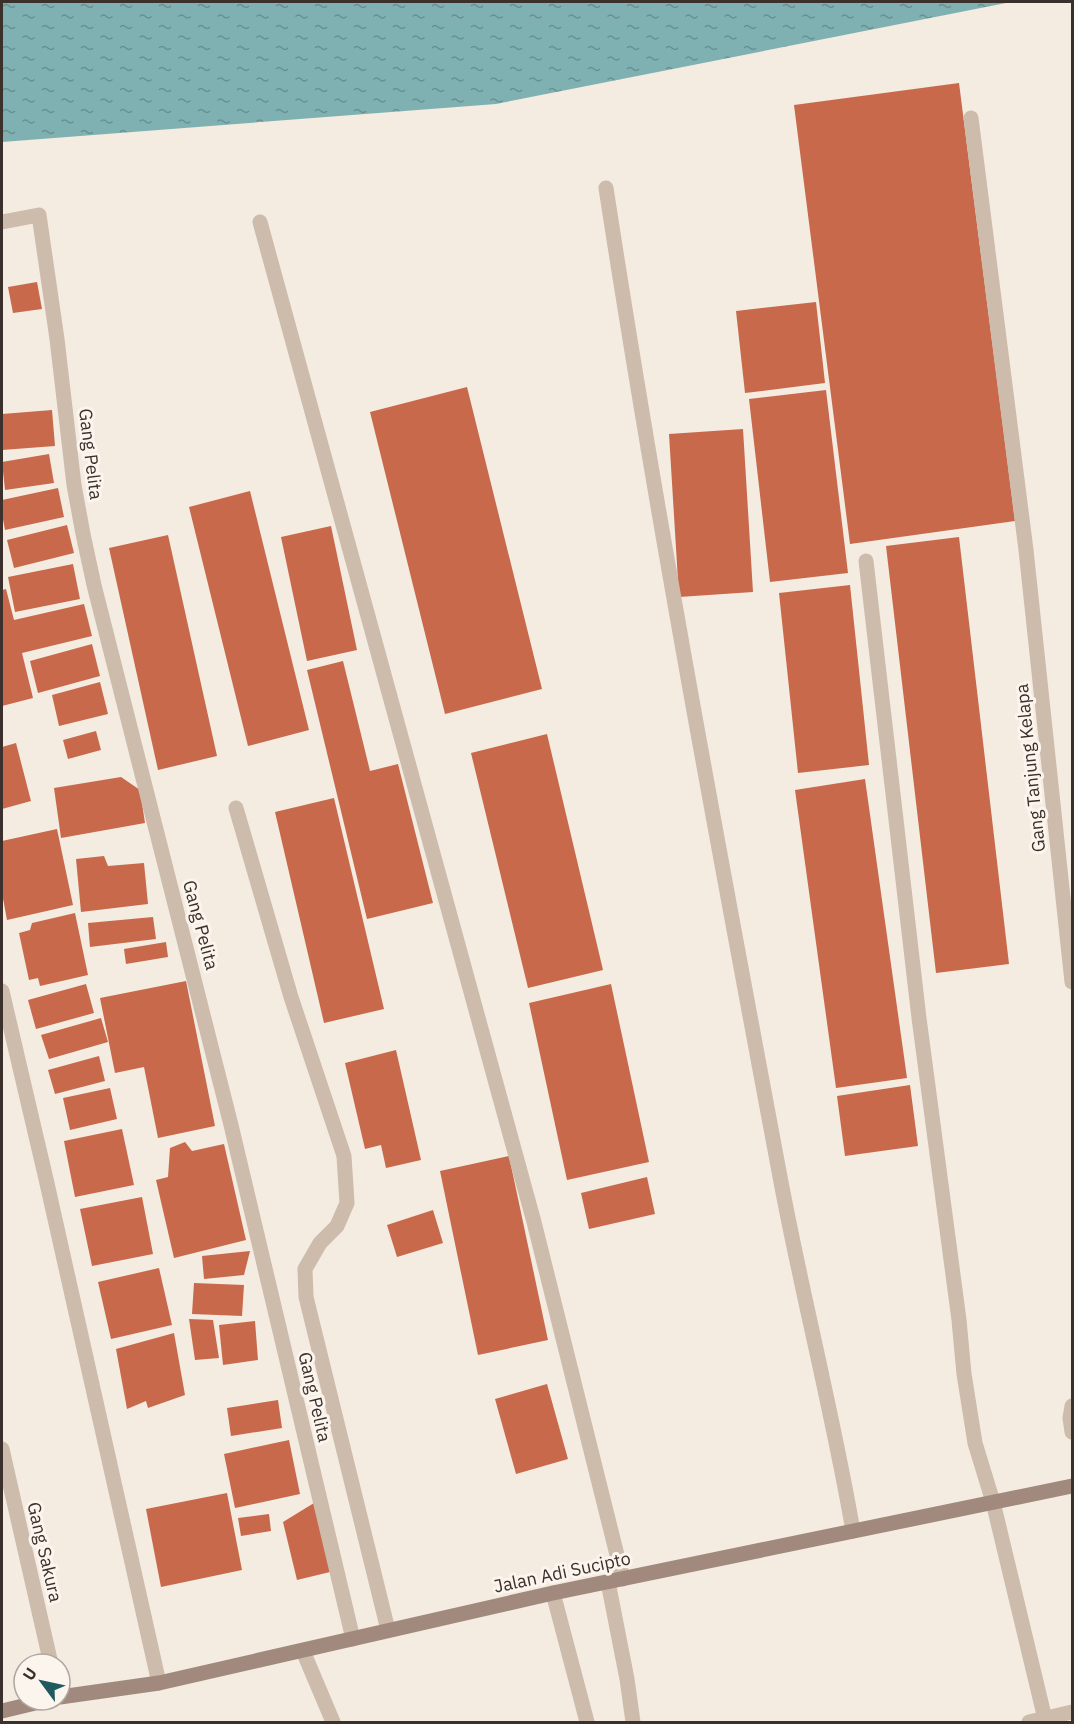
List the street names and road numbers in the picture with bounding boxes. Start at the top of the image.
street label: Gang Pelita [74,407,108,501]
street label: Gang Tanjung Kelapa [1010,682,1050,853]
street label: Gang Pelita [178,878,224,973]
street label: Gang Pelita [293,1350,337,1445]
street label: Gang Sakura [22,1500,68,1605]
street label: Jalan Adi Sucipto [491,1546,633,1598]

